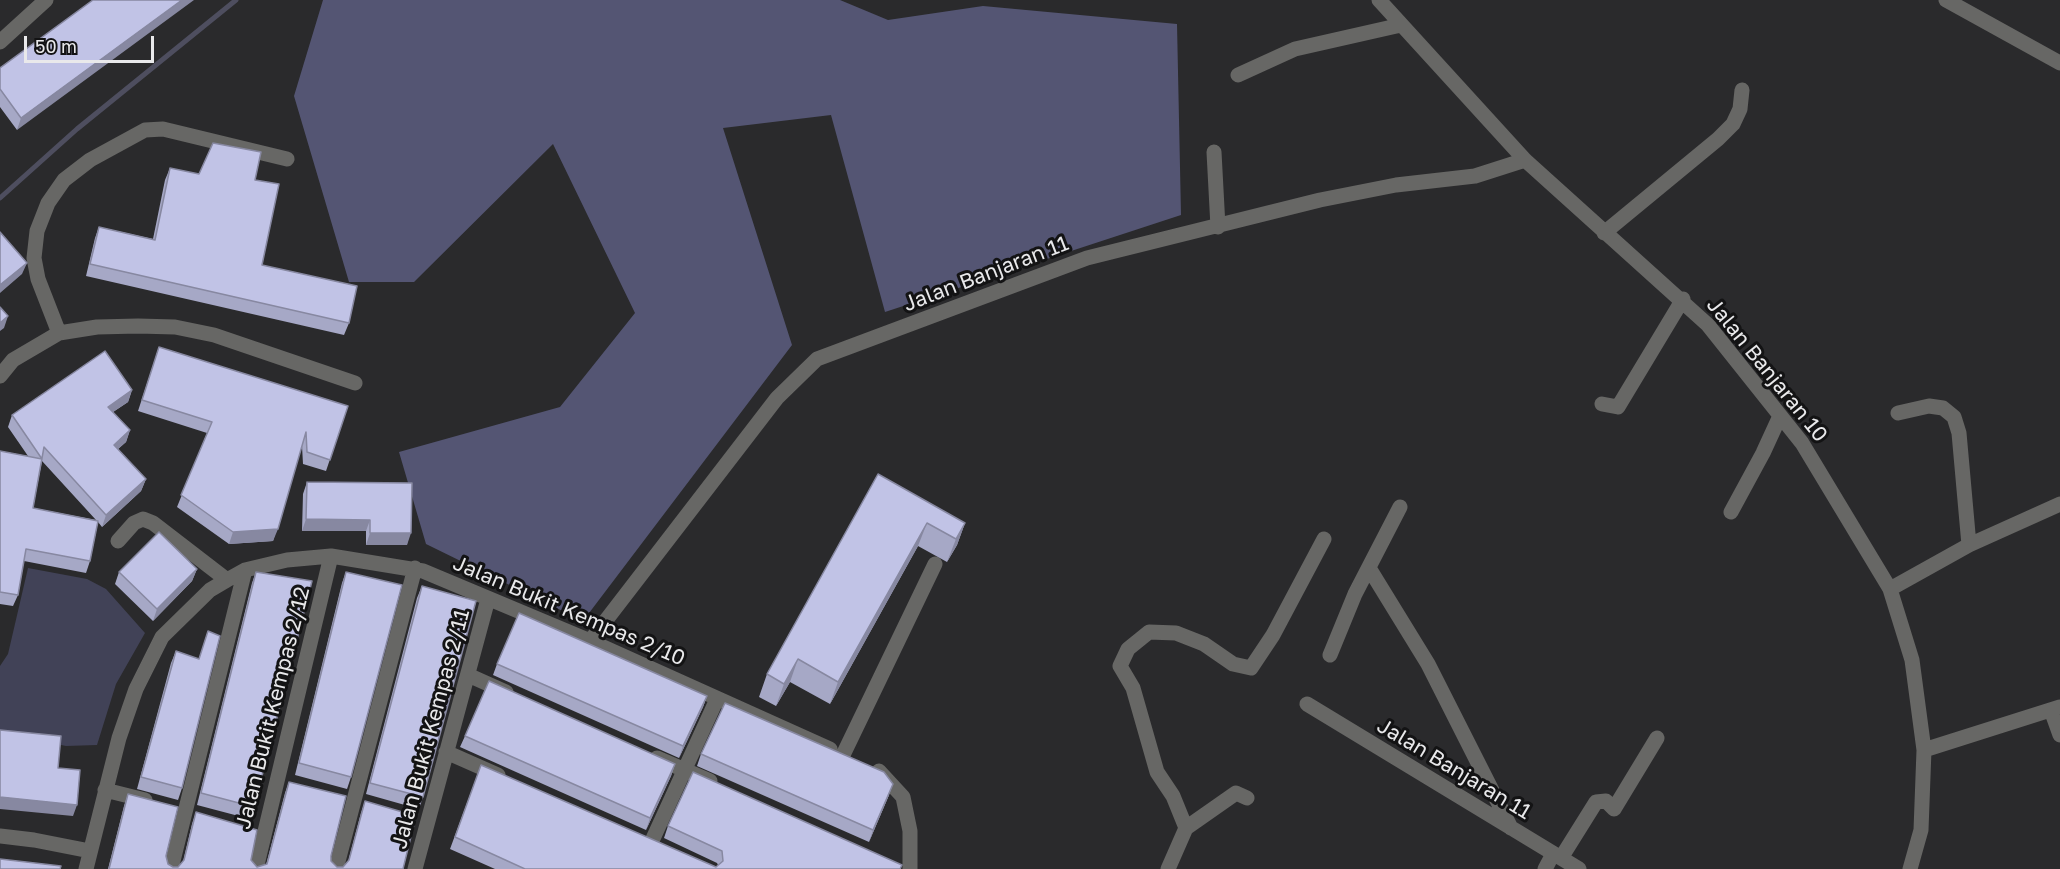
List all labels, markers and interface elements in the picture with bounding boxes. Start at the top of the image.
scale bar [27,24,158,62]
text: 50 m [35,35,77,57]
street label: Jalan Banjaran 11 [900,231,1072,317]
street label: Jalan Banjaran 10 [1701,293,1833,447]
street label: Jalan Bukit Kempas 2/10 [449,551,689,671]
street label: Jalan Bukit Kempas 2/12 [231,584,315,832]
street label: Jalan Bukit Kempas 2/11 [387,607,475,851]
street label: Jalan Banjaran 11 [1373,713,1535,825]

